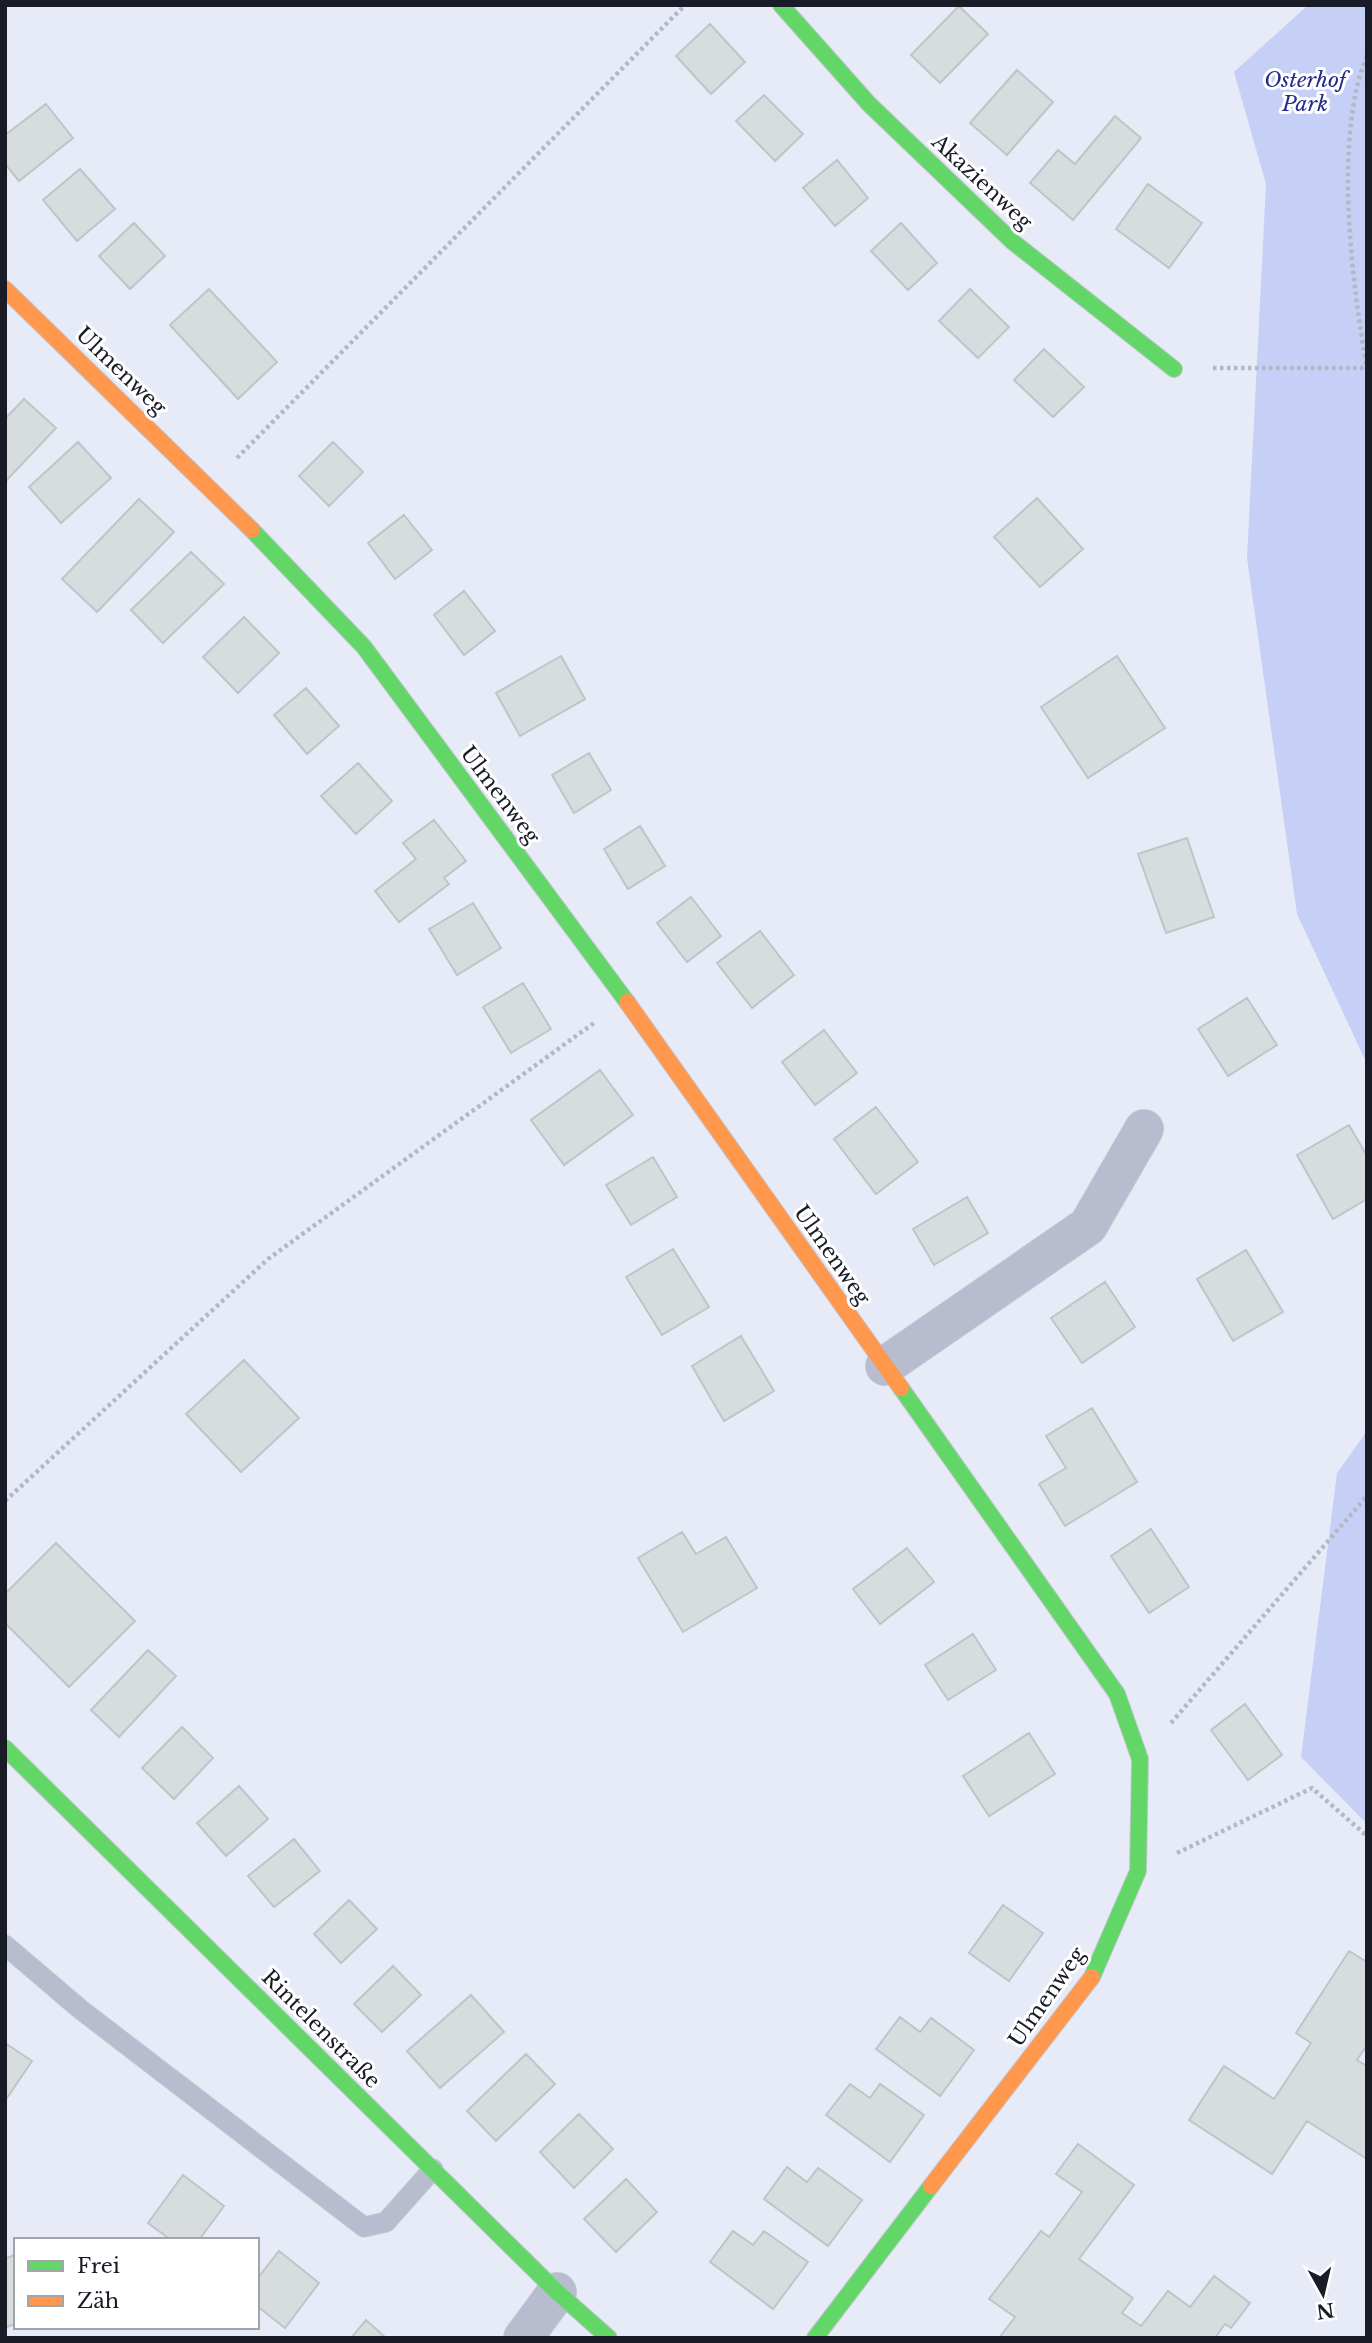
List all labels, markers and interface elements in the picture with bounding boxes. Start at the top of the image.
park label: Osterhof Park [1264,67,1351,117]
street label: Akazienweg [926,128,1038,235]
street label: Ulmenweg [70,321,172,421]
street label: Ulmenweg [455,741,545,849]
street label: Ulmenweg [788,1200,876,1310]
street label: Ulmenweg [1003,1942,1091,2052]
street label: Rintelenstraße [256,1964,386,2094]
legend [14,2238,259,2329]
text: Frei [77,2253,120,2279]
north arrow [1288,2259,1358,2329]
text: Zäh [77,2288,119,2314]
text: N [1315,2298,1336,2323]

